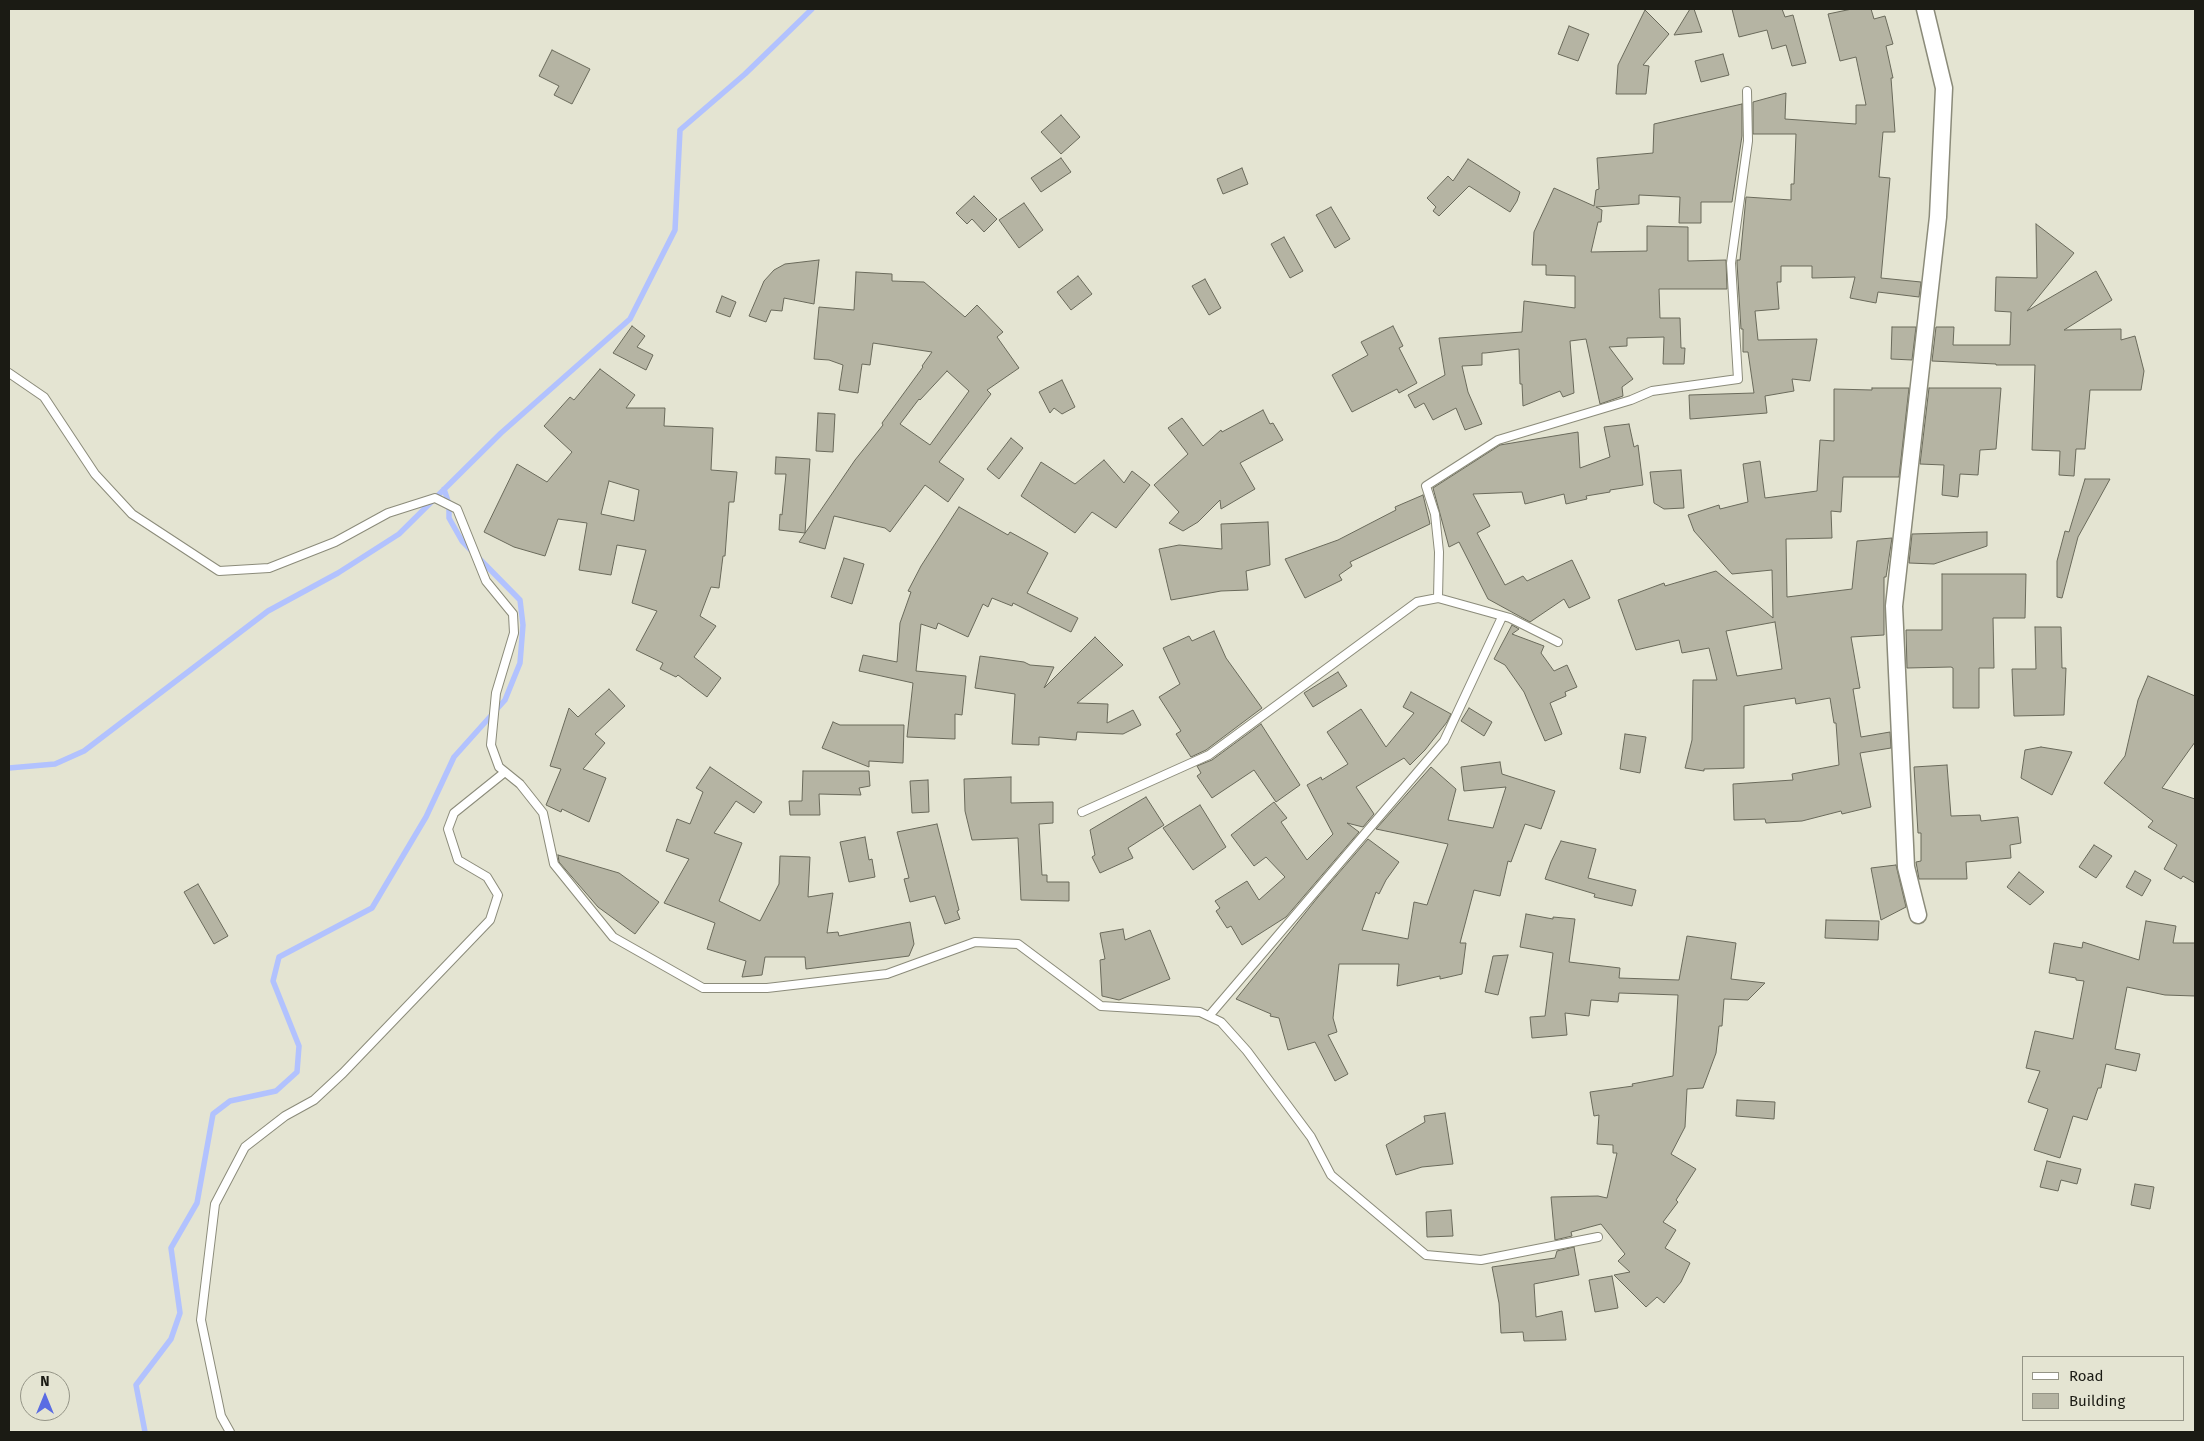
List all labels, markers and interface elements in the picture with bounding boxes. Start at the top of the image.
legend [2022,1356,2184,1421]
text: Road [2069,1367,2104,1385]
north arrow [20,1371,70,1421]
text: N [40,1373,50,1390]
text: Building [2069,1392,2125,1410]

